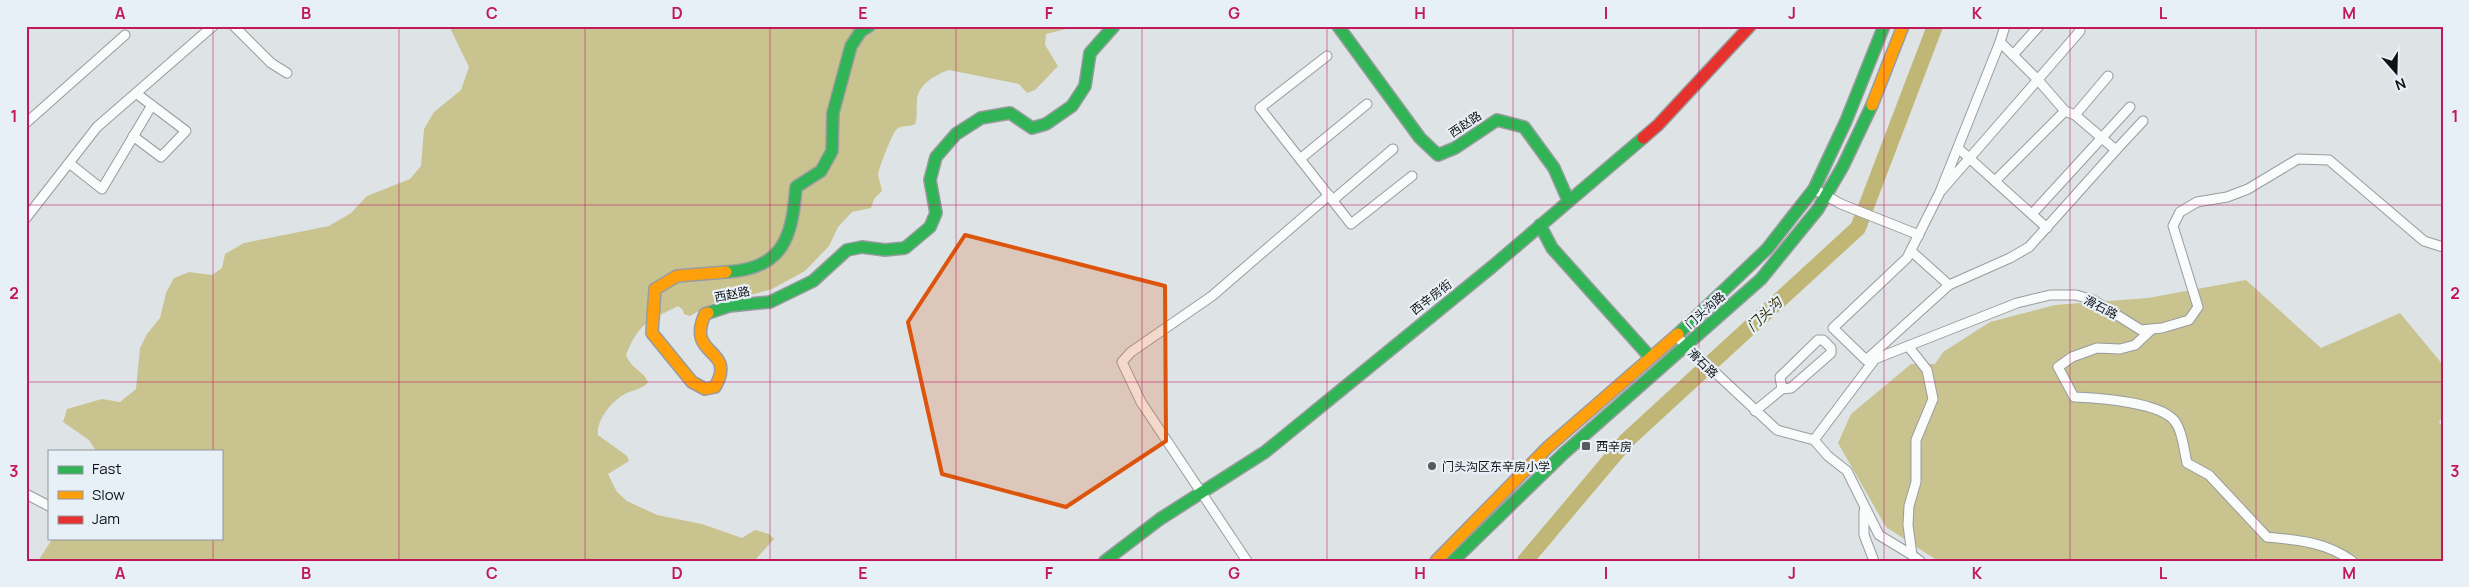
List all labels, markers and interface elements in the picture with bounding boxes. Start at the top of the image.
text: A [115,2,126,24]
text: B [301,2,311,24]
text: C [486,2,498,24]
text: D [671,2,683,24]
text: E [858,2,868,24]
text: F [1045,2,1054,24]
text: G [1228,2,1240,24]
text: H [1414,2,1426,24]
text: I [1604,2,1608,24]
text: J [1788,2,1796,24]
text: K [1972,2,1983,24]
text: L [2159,2,2168,24]
text: M [2342,2,2356,24]
north arrow [2372,48,2422,98]
text: N [2393,74,2409,95]
text: 1 [10,105,18,127]
text: 1 [2451,105,2459,127]
street label: 西赵路 [1445,107,1485,141]
street label: 西辛房街 [1407,276,1455,318]
text: 2 [9,282,19,304]
street label: 西赵路 [713,282,751,306]
text: 2 [2450,282,2460,304]
street label: 门头沟路 [1681,288,1729,332]
water label: 门头沟 [1742,291,1787,335]
street label: 滑石路 [2081,291,2121,323]
street label: 滑石路 [1684,344,1722,382]
place label: 西辛房 [1596,438,1632,455]
marker: 西辛房 [1580,440,1592,452]
legend [48,450,222,540]
text: Fast [92,458,121,479]
place label: 门头沟区东辛房小学 [1442,458,1550,475]
text: 3 [9,460,19,482]
marker: 门头沟区东辛房小学 [1426,460,1438,472]
text: 3 [2450,460,2460,482]
text: Slow [92,484,125,505]
text: Jam [92,508,120,529]
text: A [115,562,126,584]
text: B [301,562,311,584]
text: C [486,562,498,584]
text: D [671,562,683,584]
text: E [858,562,868,584]
text: F [1045,562,1054,584]
text: G [1228,562,1240,584]
text: H [1414,562,1426,584]
text: I [1604,562,1608,584]
text: J [1788,562,1796,584]
text: K [1972,562,1983,584]
text: L [2159,562,2168,584]
text: M [2342,562,2356,584]

